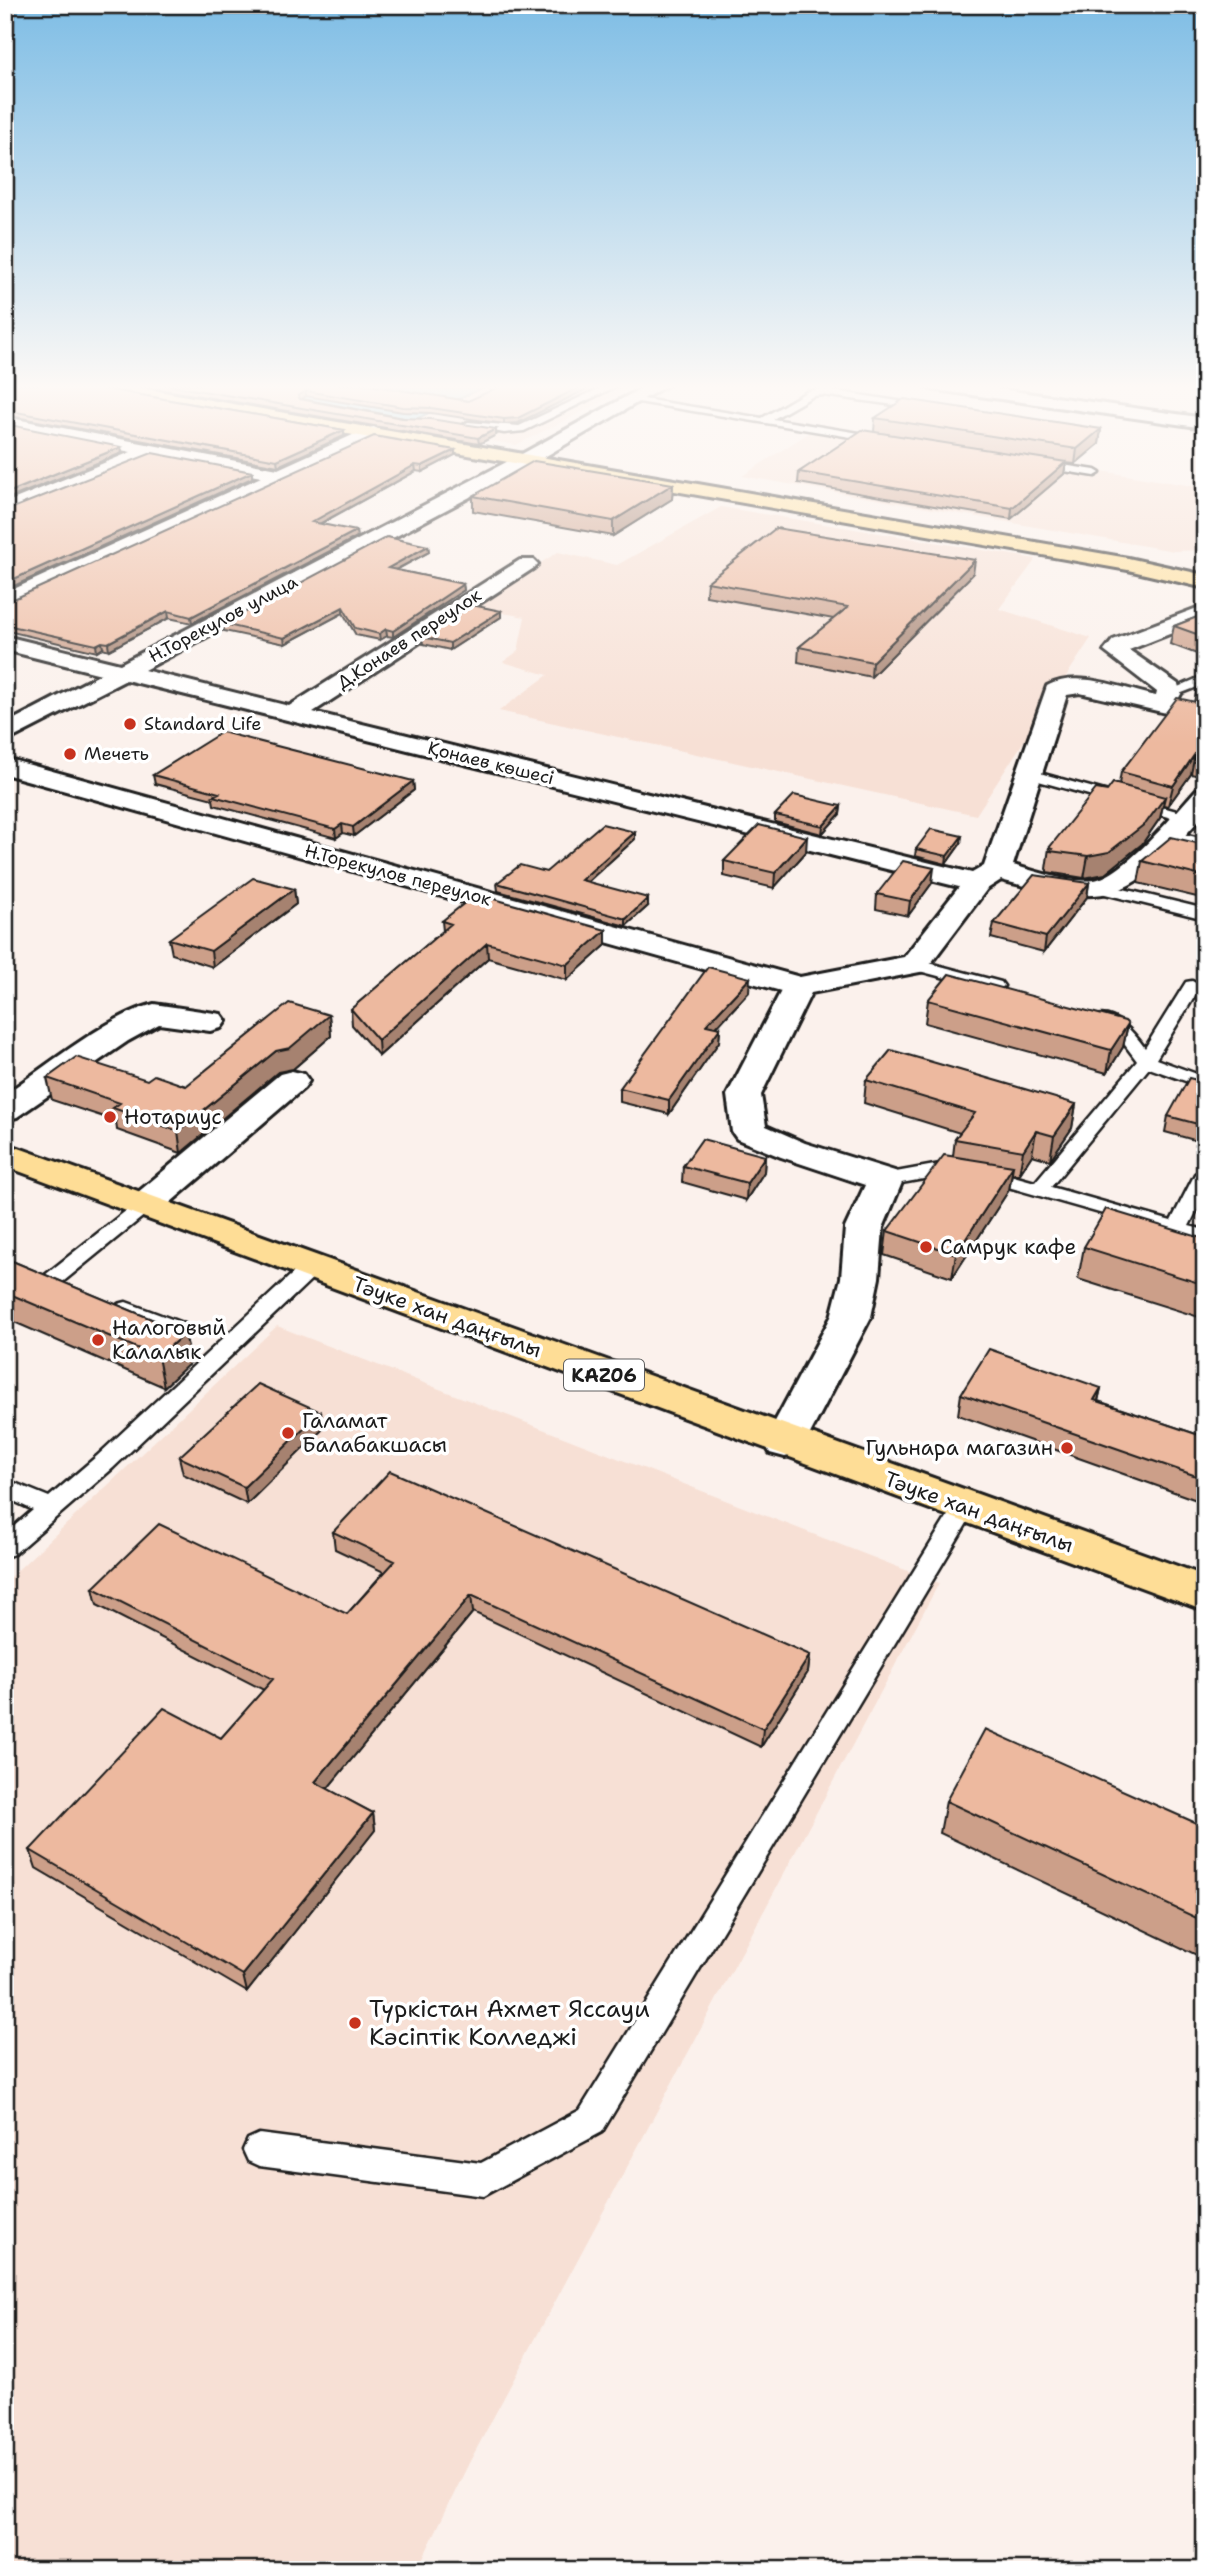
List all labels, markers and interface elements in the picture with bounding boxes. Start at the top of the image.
street label: Н.Торекулов улица [144,570,302,668]
street label: Д.Конаев переулок [332,583,486,695]
place label: Standard Life [144,712,261,736]
marker: Standard Life [122,716,138,732]
street label: Қонаев көшесі [425,736,557,790]
place label: Мечеть [84,742,149,766]
marker: Мечеть [62,746,78,762]
street label: Н.Торекулов переулок [302,839,494,912]
place label: Нотариус [124,1103,222,1131]
marker: Нотариус [102,1109,118,1125]
place label: Самрук кафе [940,1233,1076,1261]
marker: Самрук кафе [918,1239,934,1255]
street label: Тәуке хан даңғылы [349,1270,545,1364]
place label: Налоговый Калалык [112,1314,226,1366]
marker: Налоговый Калалык [90,1332,106,1348]
road number: KАZ06 [564,1359,644,1390]
place label: Галамат Балабакшасы [302,1407,447,1459]
marker: Галамат Балабакшасы [280,1425,296,1441]
place label: Гульнара магазин [865,1434,1053,1462]
marker: Гульнара магазин [1059,1440,1075,1456]
street label: Тәуке хан даңғылы [881,1465,1077,1559]
place label: Түркістан Ахмет Яссауи Кәсіптік Колледжі [369,1993,650,2053]
marker: Түркістан Ахмет Яссауи Кәсіптік Колледжі [347,2015,363,2031]

